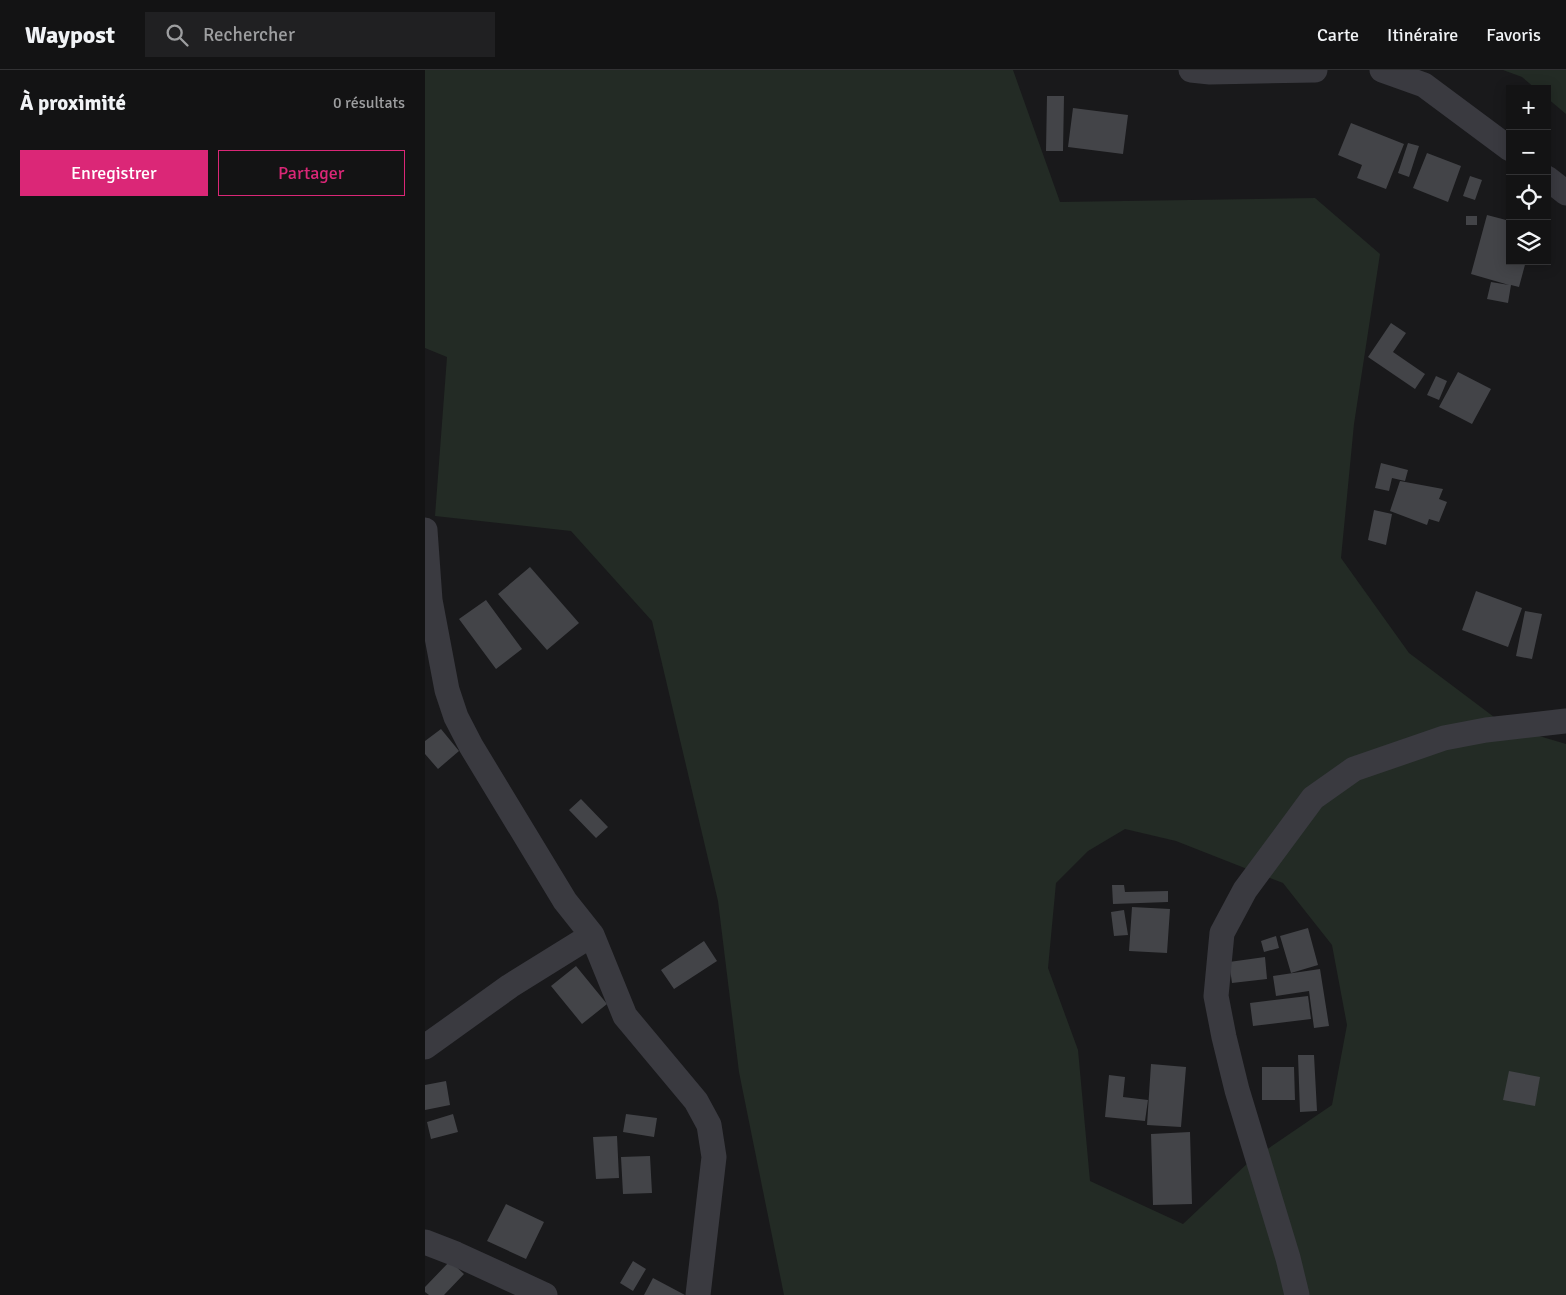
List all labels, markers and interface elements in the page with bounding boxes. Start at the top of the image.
search box [145,12,495,57]
text: Waypost [25,20,115,50]
icon: search [163,21,191,49]
text: Rechercher [203,23,295,47]
text: Carte [1317,24,1359,46]
text: Itinéraire [1387,24,1458,46]
text: Favoris [1486,24,1541,46]
map controls [1506,85,1551,265]
button: + [1506,85,1551,130]
text: À proximité [20,90,126,116]
text: 0 résultats [333,93,405,113]
button: − [1506,130,1551,175]
button: Enregistrer [20,150,208,196]
button: Partager [218,150,405,196]
button: locate [1506,175,1551,220]
button: layers [1506,220,1551,265]

